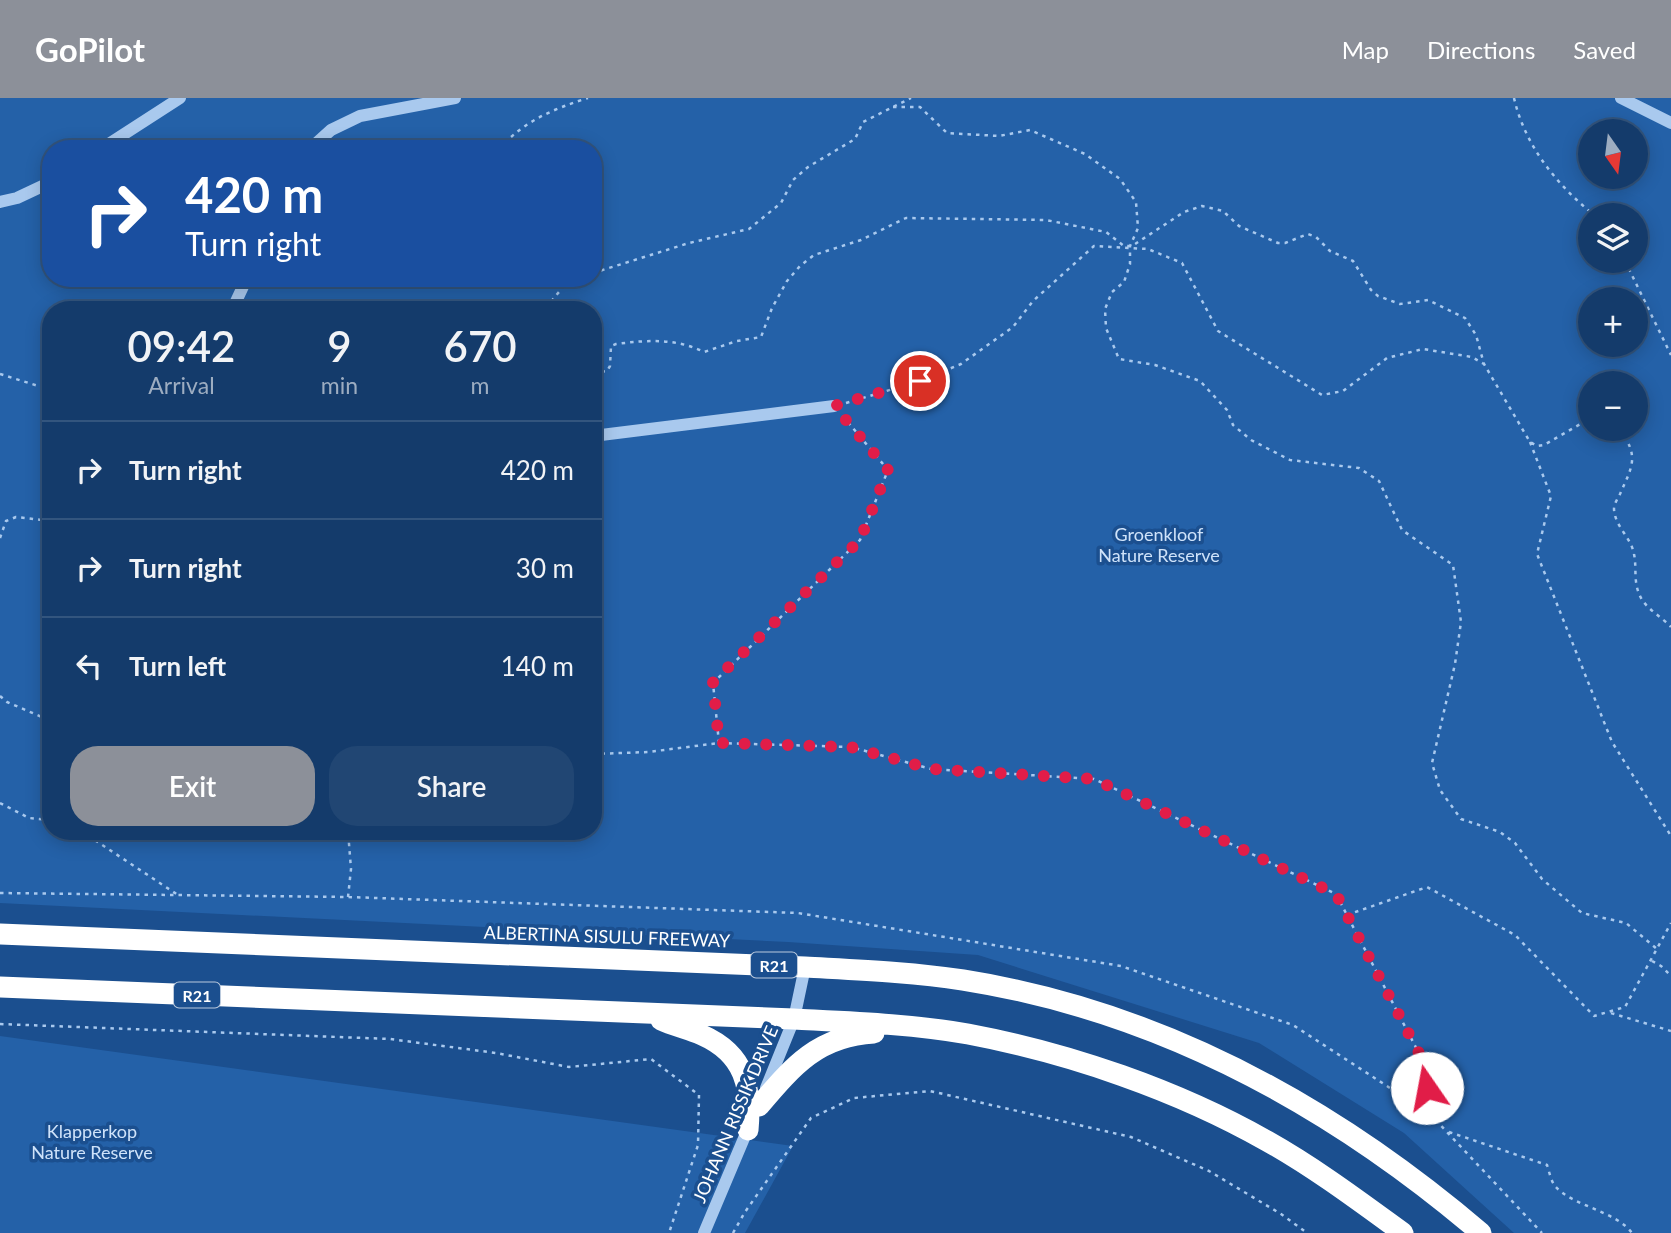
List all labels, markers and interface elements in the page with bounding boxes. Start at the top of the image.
text: GoPilot [35,29,145,69]
text: Map [1342,35,1389,64]
text: Directions [1427,35,1535,64]
text: Saved [1573,35,1636,64]
north arrow [1578,119,1648,189]
map controls [1578,119,1648,441]
text: 420 m [185,165,323,223]
icon: right [70,168,161,259]
button: layers [1578,203,1648,273]
text: Turn right [185,224,321,263]
button: + [1578,287,1648,357]
text: 09:42 [127,321,235,371]
text: 9 [327,321,352,371]
text: 670 [444,321,517,371]
pin [890,351,950,411]
icon: arrive [901,362,939,400]
text: Arrival [148,371,215,399]
text: min [321,371,358,399]
text: m [471,371,490,399]
button: − [1578,371,1648,441]
icon: right [70,451,108,489]
text: Turn right [129,454,242,486]
text: 420 m [501,454,574,486]
park label: Groenkloof Nature Reserve [1098,523,1220,566]
icon: right [70,549,108,587]
text: Turn right [129,552,242,584]
text: 30 m [516,552,574,584]
icon: left [70,647,108,685]
text: Turn left [129,650,226,682]
text: 140 m [501,650,574,682]
button: Exit [70,746,315,826]
button: Share [329,746,574,826]
street label: ALBERTINA SISULU FREEWAY [483,921,731,951]
road number: R21 [751,952,797,978]
road number: R21 [174,982,220,1007]
street label: JOHANN RISSIK DRIVE [688,1022,782,1206]
position arrow [1390,1051,1464,1125]
park label: Klapperkop Nature Reserve [31,1120,153,1163]

